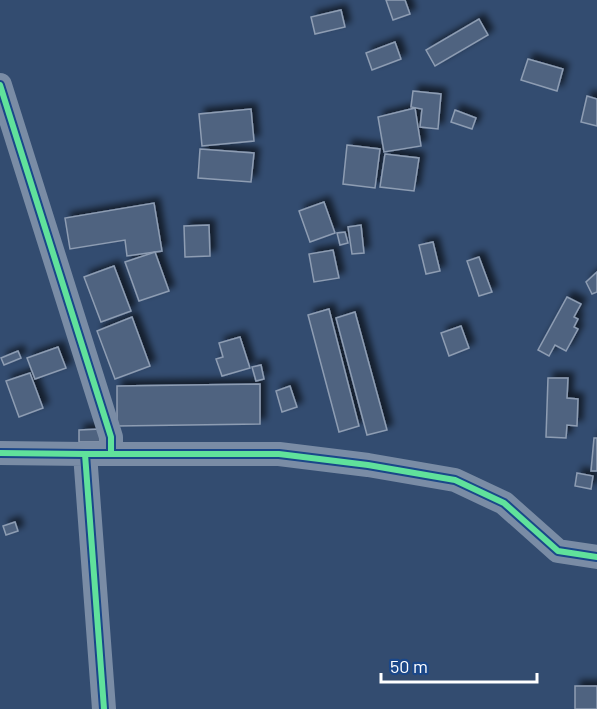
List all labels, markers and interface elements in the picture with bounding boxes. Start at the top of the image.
scale bar [381,646,537,684]
text: 50 m [390,655,428,677]

